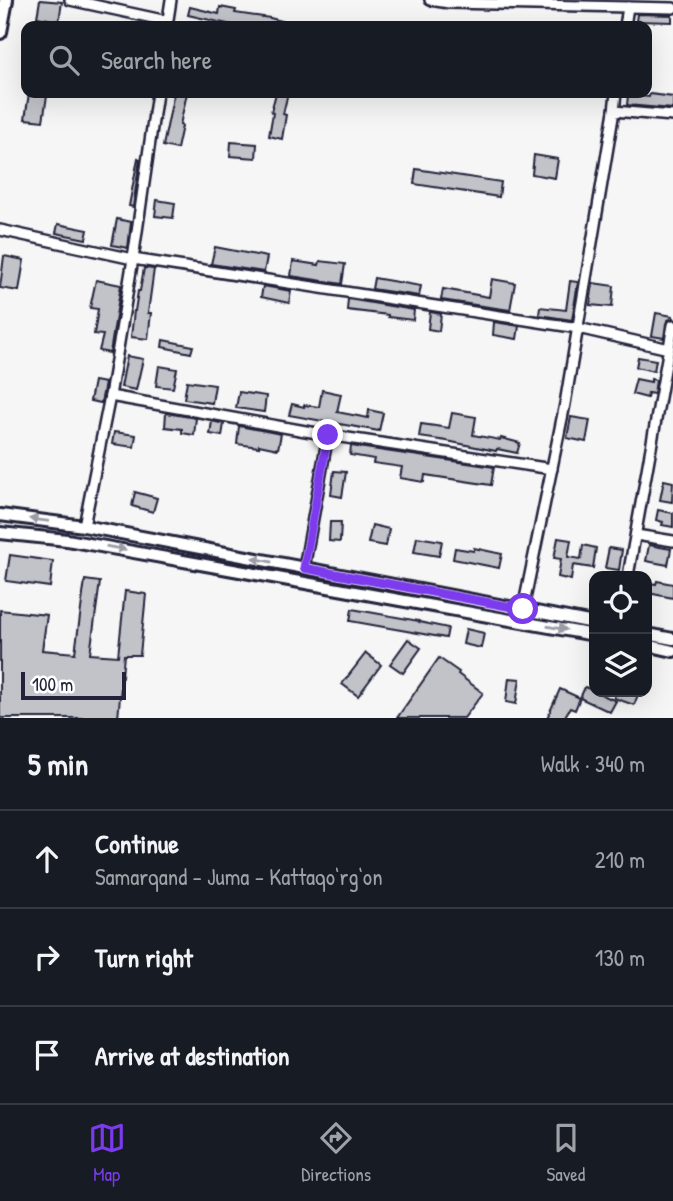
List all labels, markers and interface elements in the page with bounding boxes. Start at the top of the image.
search box [21,21,652,98]
icon: search [45,41,83,79]
text: Search here [101,42,212,77]
route end [312,419,343,450]
one-way arrow [27,515,49,526]
one-way arrow [105,543,127,554]
one-way arrow [251,554,273,565]
map controls [589,571,652,697]
button: locate [589,571,652,634]
route start [507,593,538,624]
one-way arrow [546,623,568,634]
button: layers [589,634,652,697]
scale bar [21,669,126,701]
text: 100 m [32,671,73,697]
text: 5 min [28,744,88,784]
text: Walk · 340 m [541,748,645,779]
text: Continue [95,826,179,861]
icon: ahead [28,840,66,878]
text: 210 m [595,844,645,875]
text: Samarqand - Juma - Kattaqo‘rg‘on [95,861,383,892]
icon: right [28,938,66,976]
text: Turn right [95,940,193,975]
text: 130 m [595,942,645,973]
icon: arrive [28,1036,66,1074]
text: Arrive at destination [95,1038,290,1073]
tab: Map [88,1119,126,1187]
tab: Directions [301,1119,371,1187]
tab: Saved [547,1119,585,1187]

